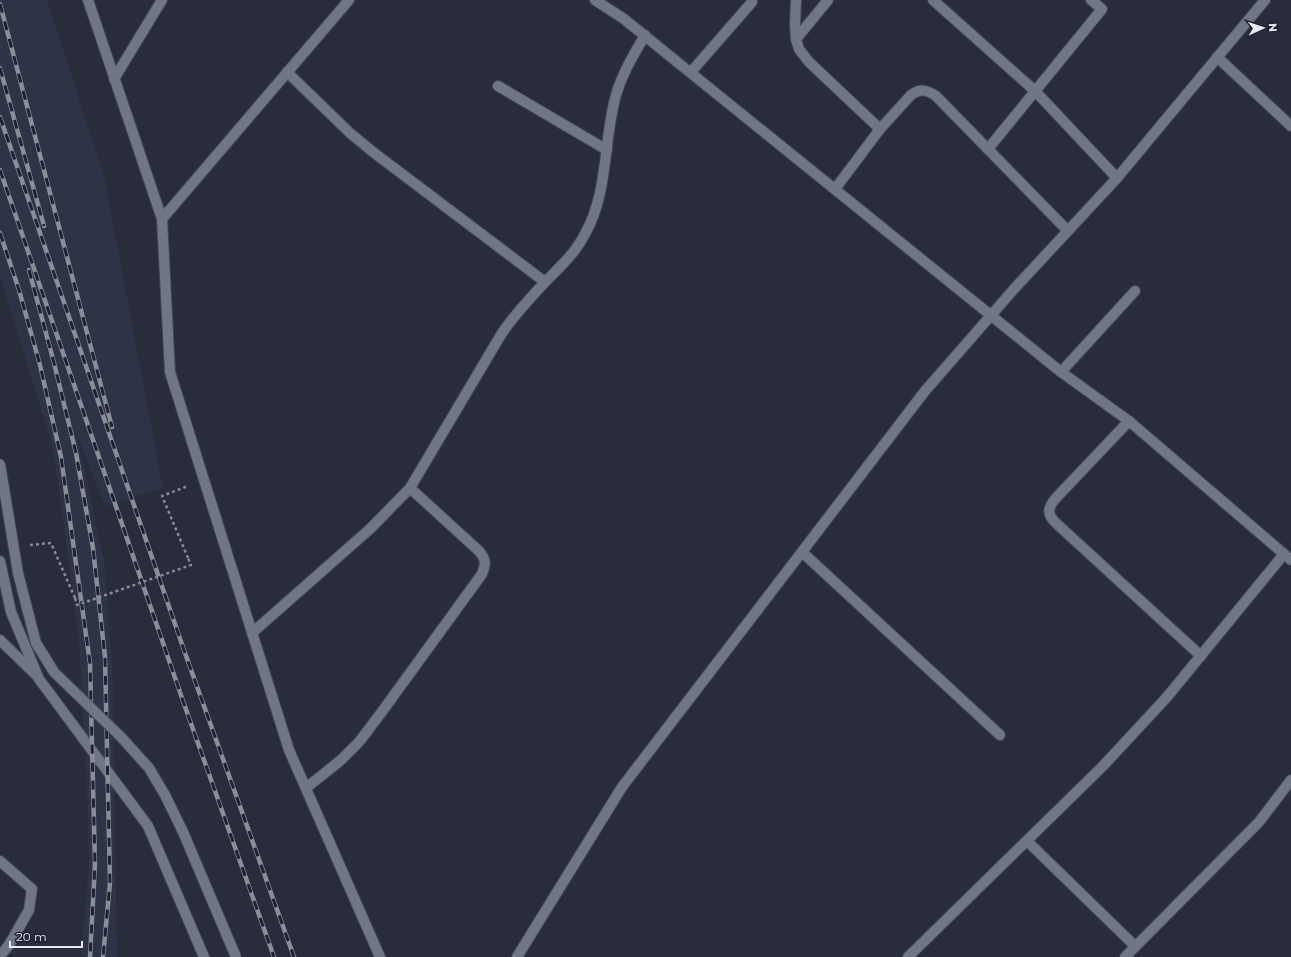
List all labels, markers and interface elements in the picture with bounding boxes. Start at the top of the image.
north arrow [1243,8,1283,48]
text: N [1266,23,1280,32]
scale bar [10,923,82,949]
text: 20 m [16,929,47,944]

